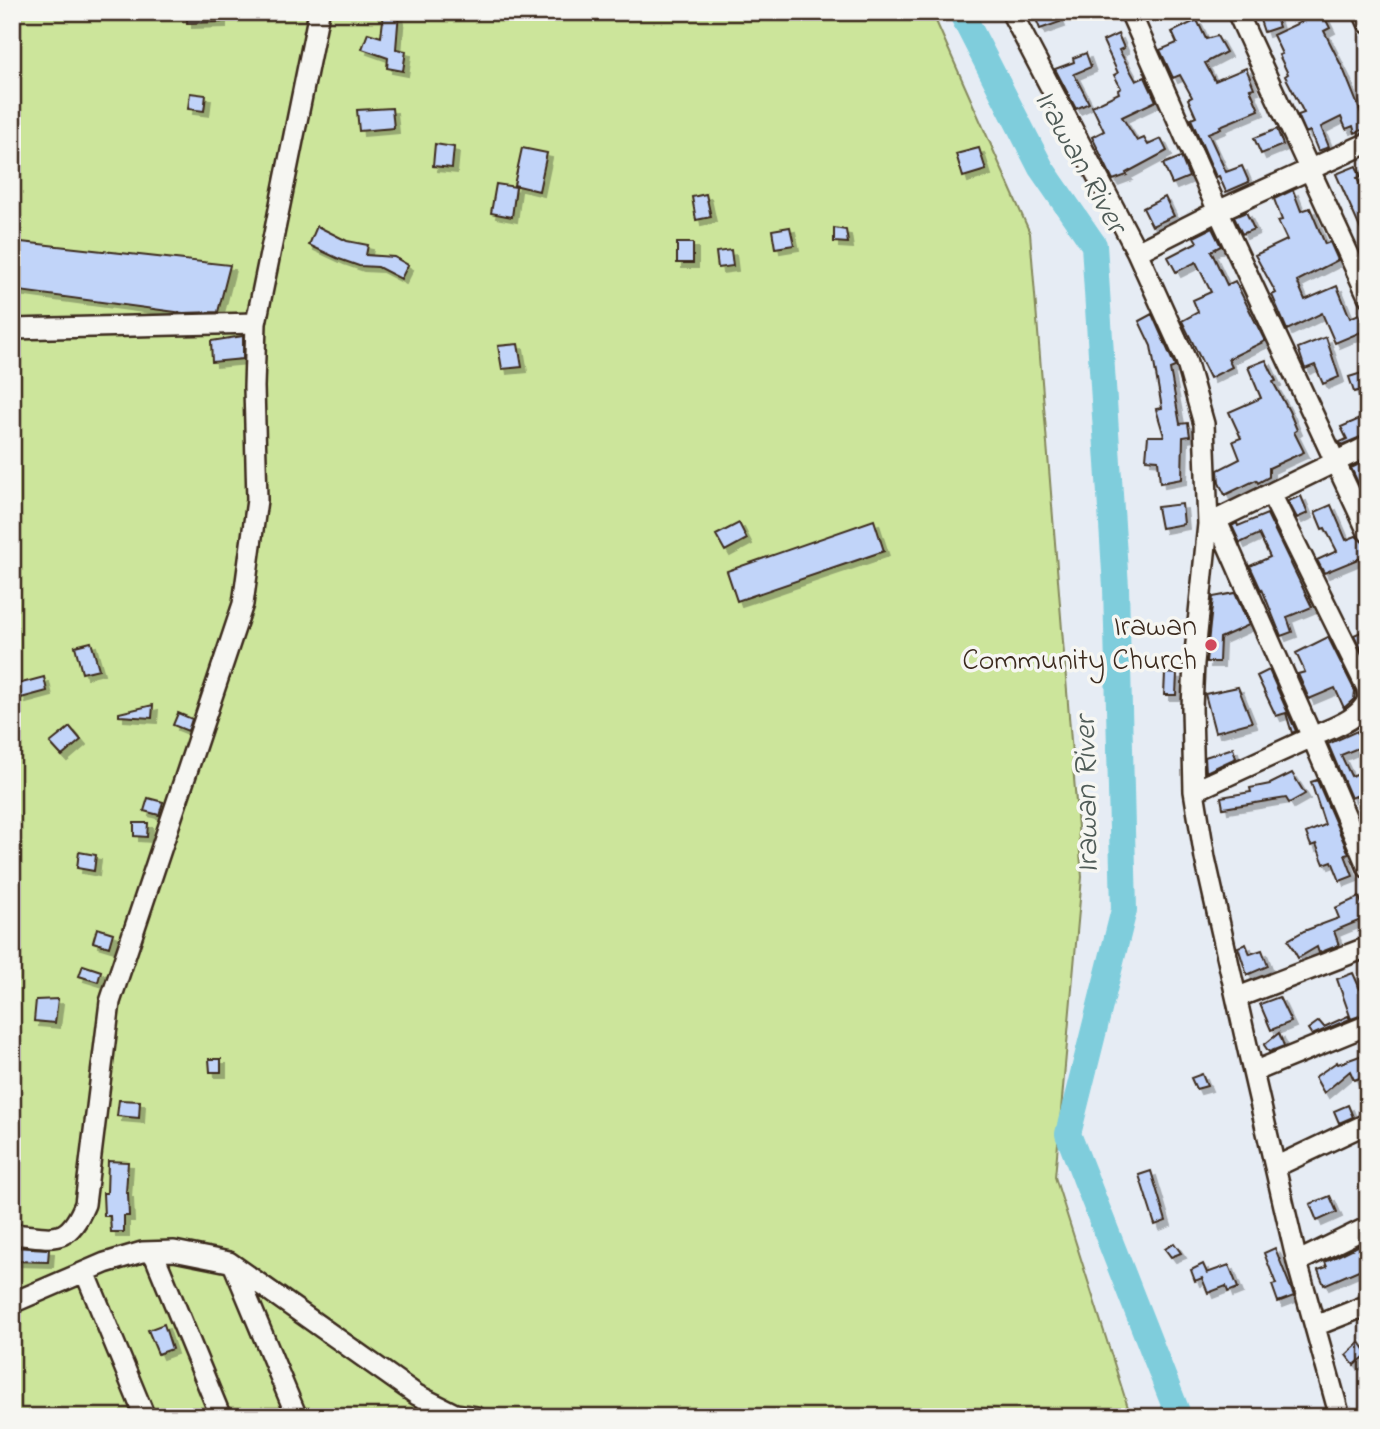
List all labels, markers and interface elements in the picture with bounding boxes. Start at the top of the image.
water label: Irawan River [1020,82,1140,246]
place label: Irawan Community Church [962,606,1197,684]
marker: Irawan Community Church [1203,637,1219,653]
water label: Irawan River [1063,712,1113,874]

